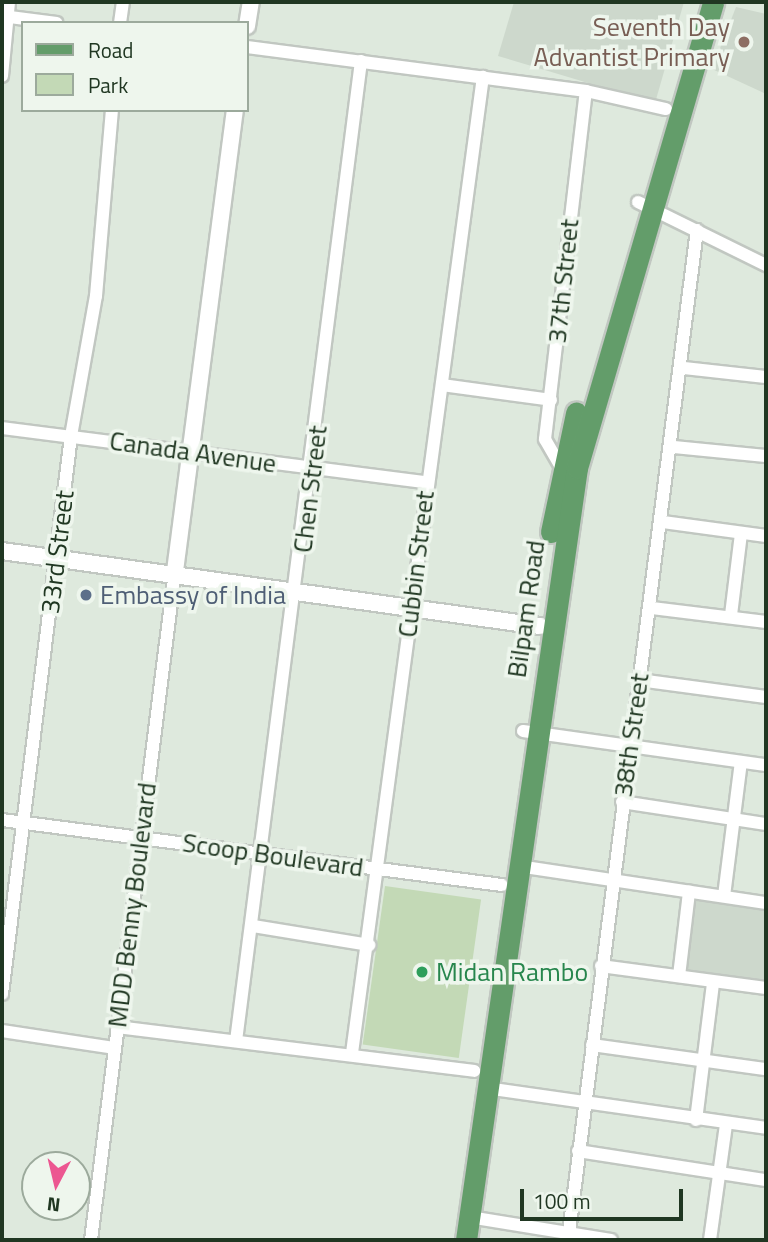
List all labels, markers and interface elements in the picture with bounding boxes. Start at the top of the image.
place label: Seventh Day Advantist Primary [534,11,730,72]
legend [21,21,248,112]
text: Road [88,34,133,66]
marker: Seventh Day Advantist Primary [736,34,752,50]
text: Park [88,69,128,101]
street label: 37th Street [541,217,585,345]
street label: Chen Street [287,424,333,554]
street label: Canada Avenue [108,425,278,479]
street label: 33rd Street [34,488,80,616]
street label: Cubbin Street [392,489,440,639]
street label: Bilpam Road [501,538,551,680]
place label: Embassy of India [100,579,286,611]
marker: Embassy of India [78,587,94,603]
street label: 38th Street [607,671,655,799]
street label: MDD Benny Boulevard [101,781,163,1029]
street label: Scoop Boulevard [181,827,365,883]
place label: Midan Rambo [436,956,588,988]
marker: Midan Rambo [414,964,430,980]
north arrow [21,1151,91,1221]
scale bar [523,1176,686,1220]
text: 100 m [533,1185,590,1217]
text: N [45,1190,62,1221]

